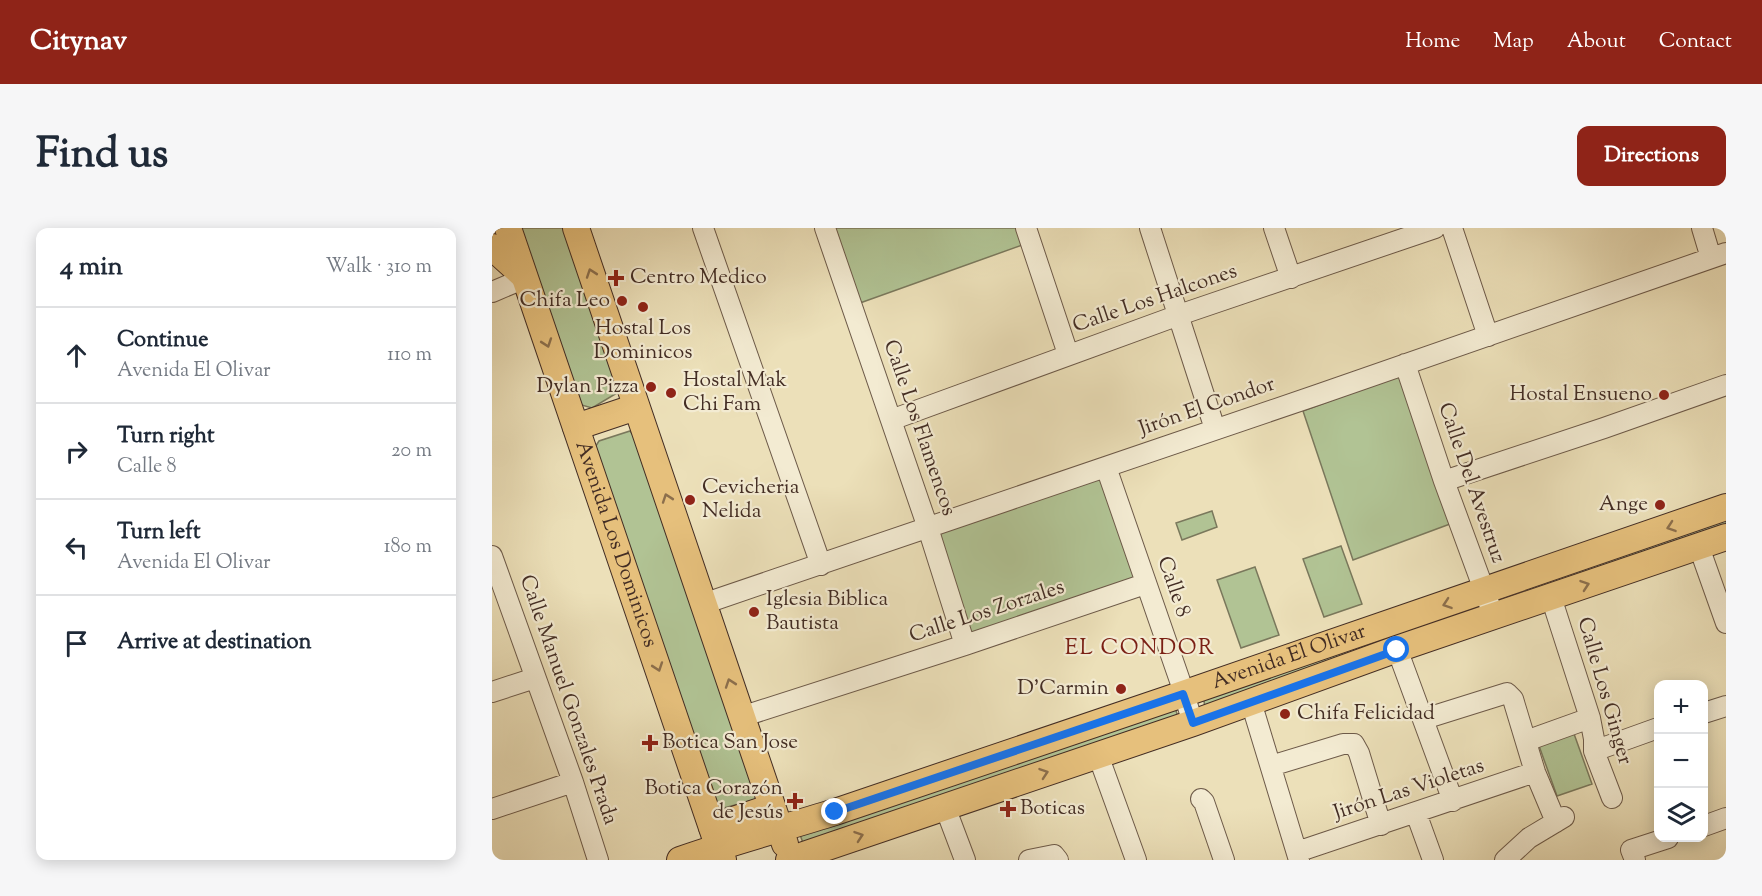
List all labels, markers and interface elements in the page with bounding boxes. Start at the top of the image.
text: Citynav [30,22,127,62]
text: Home [1405,27,1460,57]
text: Map [1493,27,1534,57]
text: About [1567,27,1626,57]
text: Contact [1659,27,1732,57]
text: Find us [36,126,168,186]
button: Directions [1577,126,1726,186]
text: 4 min [60,249,123,286]
text: Walk · 310 m [325,253,432,282]
street label: Calle Los Halcones [1069,257,1241,341]
place label: Centro Medico [630,263,767,293]
one-way arrow [586,269,599,279]
marker: Centro Medico [607,269,625,287]
place label: Chifa Leo [519,286,610,316]
marker: Chifa Leo [615,294,629,308]
marker: Hostal Los Dominicos [636,300,650,314]
place label: Hostal Los Dominicos [594,314,692,368]
text: Continue [117,325,208,357]
street label: Calle Los Flamencos [875,336,963,520]
one-way arrow [540,337,553,348]
icon: ahead [60,339,93,372]
text: 110 m [387,341,432,370]
text: Avenida El Olivar [117,357,271,386]
place label: Hostal Mak Chi Fam [683,366,788,420]
street label: Jirón El Condor [1134,370,1279,445]
place label: Dylan Pizza [537,372,639,402]
marker: Dylan Pizza [644,380,658,394]
place label: Hostal Ensueno [1510,380,1652,410]
marker: Hostal Mak Chi Fam [664,386,678,400]
marker: Hostal Ensueno [1657,388,1671,402]
street label: Calle Del Avestruz [1429,399,1513,567]
text: Turn right [117,421,214,453]
icon: right [60,435,93,468]
text: 20 m [391,437,432,466]
street label: Avenida Los Dominicos [567,437,665,651]
text: Calle 8 [117,453,177,482]
place label: Cevicheria Nelida [702,473,800,527]
place label: Ange [1599,490,1648,520]
one-way arrow [662,493,674,504]
marker: Cevicheria Nelida [683,493,697,507]
marker: Ange [1653,498,1667,512]
text: Turn left [117,517,200,549]
one-way arrow [1666,519,1677,532]
icon: left [60,531,93,564]
text: 180 m [384,533,432,562]
text: Avenida El Olivar [117,549,271,578]
street label: Calle 8 [1149,553,1197,621]
street label: Calle Manuel Gonzales Prada [511,571,625,829]
street label: Calle Los Zorzales [906,573,1068,651]
one-way arrow [1579,580,1590,593]
place label: Iglesia Biblica Bautista [766,585,889,639]
one-way arrow [1442,596,1453,609]
marker: Iglesia Biblica Bautista [747,605,761,619]
street label: Calle Los Ginger [1569,614,1639,768]
street label: Avenida El Olivar [1208,617,1370,698]
icon: arrive [60,627,93,660]
text: Arrive at destination [117,627,312,659]
district label: EL CONDOR [1065,633,1215,665]
route start [1383,636,1409,662]
one-way arrow [650,661,663,672]
place label: D'Carmin [1017,674,1109,704]
one-way arrow [724,678,737,689]
map controls [1654,680,1708,842]
button: + [1654,680,1708,734]
marker: D'Carmin [1114,682,1128,696]
place label: Chifa Felicidad [1297,699,1435,729]
marker: Chifa Felicidad [1278,707,1292,721]
place label: Botica San Jose [662,728,798,758]
button: − [1654,734,1708,788]
marker: Botica San Jose [643,736,657,750]
street label: Jirón Las Violetas [1329,752,1488,829]
one-way arrow [1038,768,1049,780]
place label: Botica Corazón de Jesús [644,774,783,828]
button: layers [1654,788,1708,842]
marker: Botica Corazón de Jesús [788,794,802,808]
place label: Boticas [1020,794,1085,824]
route end [821,798,847,824]
marker: Boticas [1001,802,1015,816]
one-way arrow [853,831,864,844]

